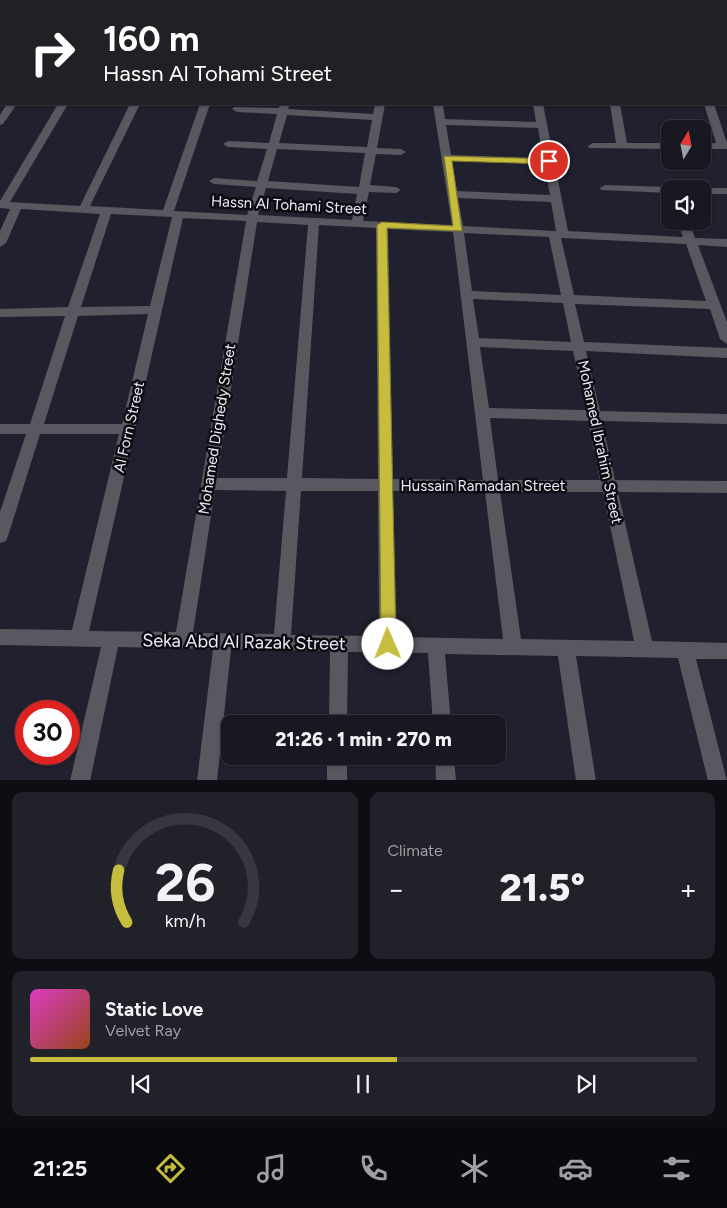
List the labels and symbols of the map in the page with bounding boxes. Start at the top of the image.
north arrow [661,120,711,170]
pin [528,140,570,182]
street label: Hassn Al Tohami Street [211,192,368,218]
street label: Mohamed Dighedy Street [195,342,239,516]
street label: Mohamed Ibrahim Street [574,359,626,526]
street label: Al Forn Street [110,379,148,474]
street label: Hussain Ramadan Street [401,477,566,495]
position arrow [361,617,413,669]
street label: Seka Abd Al Razak Street [142,629,346,655]
speed limit sign: 30 [15,700,80,765]

